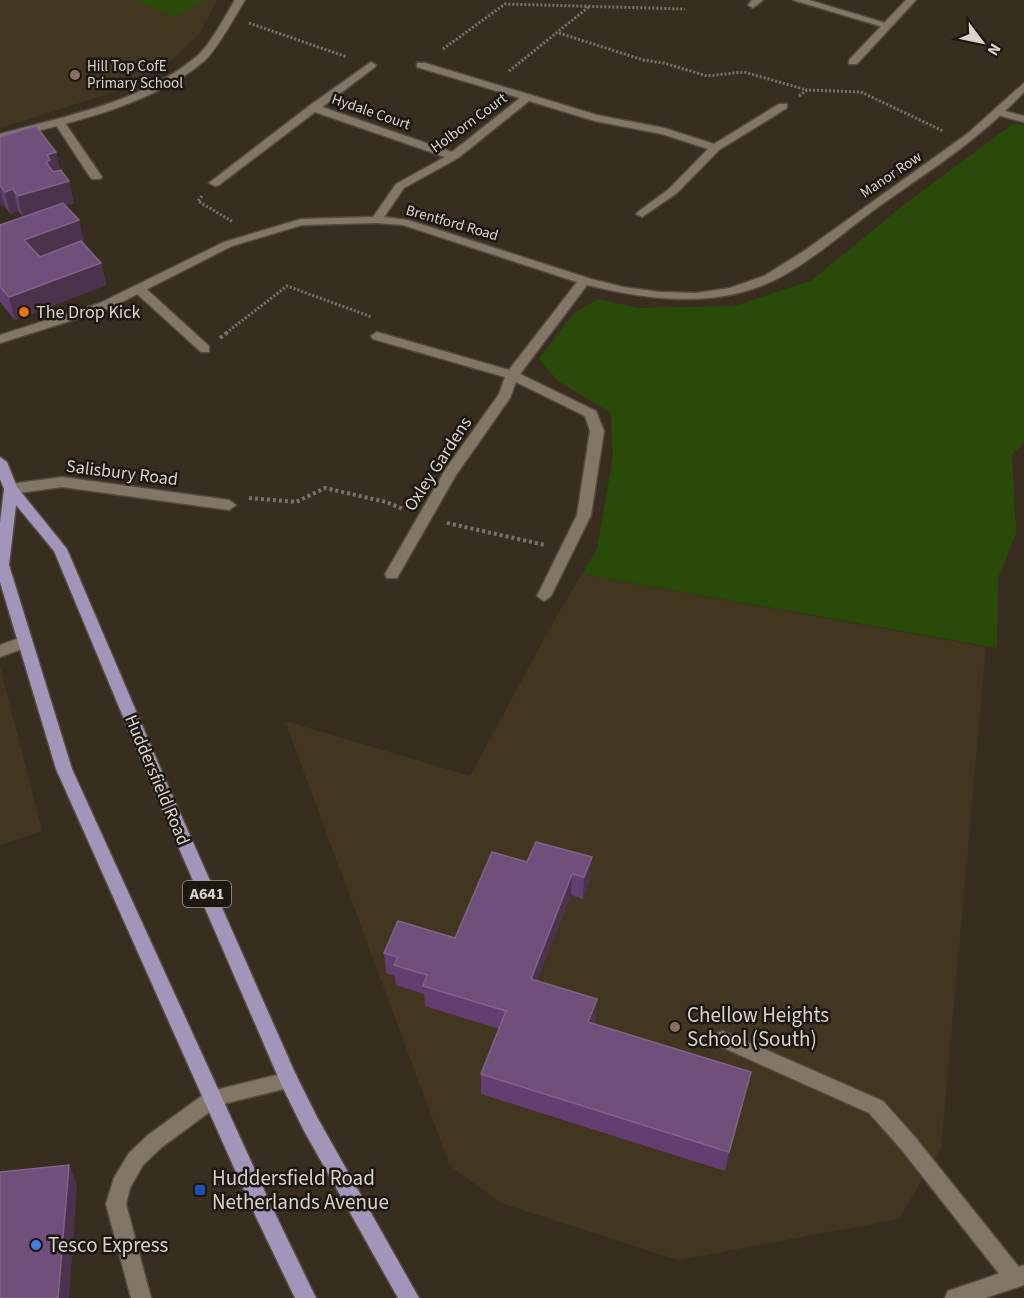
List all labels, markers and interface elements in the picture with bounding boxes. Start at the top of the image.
north arrow [952,12,1012,72]
text: N [982,39,1006,60]
place label: Hill Top CofE Primary School [87,56,183,94]
marker: Hill Top CofE Primary School [68,68,82,82]
street label: Holborn Court [427,88,511,158]
street label: Hydale Court [329,89,413,135]
street label: Manor Row [856,147,926,203]
street label: Brentford Road [403,200,501,246]
place label: The Drop Kick [36,300,141,325]
marker: The Drop Kick [17,305,31,319]
street label: Oxley Gardens [398,412,478,516]
street label: Salisbury Road [65,454,179,492]
street label: Huddersfield Road [118,711,196,849]
road number: A641 [183,881,231,907]
place label: Chellow Heights School (South) [687,1000,829,1054]
marker: Chellow Heights School (South) [668,1020,682,1034]
place label: Huddersfield Road Netherlands Avenue [212,1163,389,1217]
marker: Huddersfield Road Netherlands Avenue [193,1183,207,1197]
place label: Tesco Express [48,1230,169,1260]
marker: Tesco Express [29,1238,43,1252]

